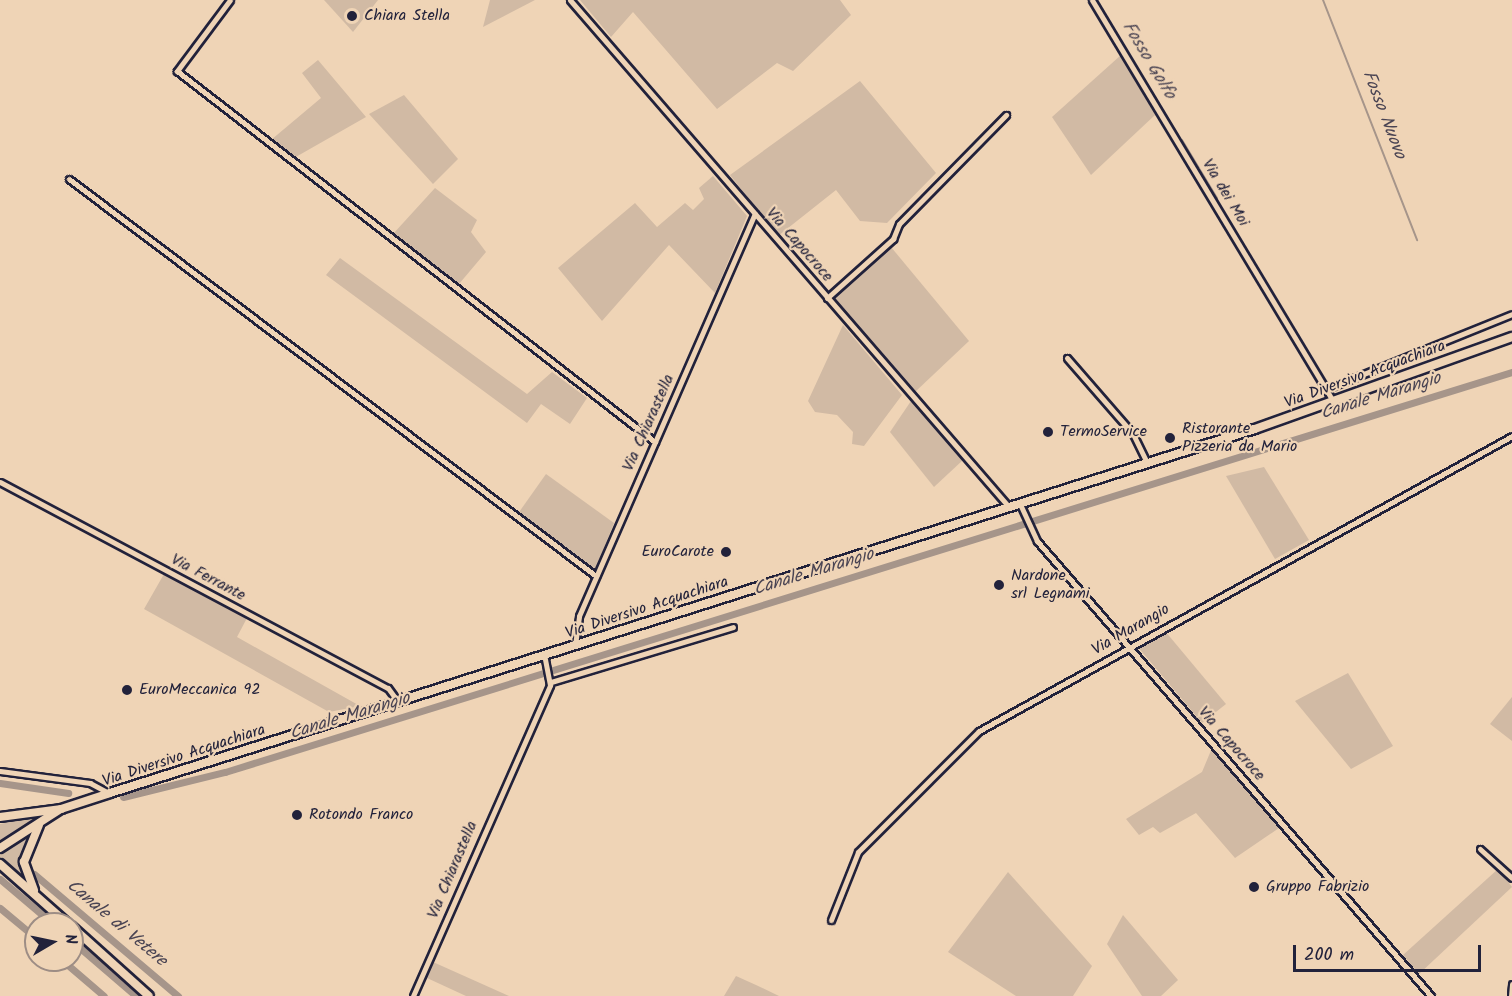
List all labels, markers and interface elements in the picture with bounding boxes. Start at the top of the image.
place label: Chiara Stella [364,6,450,26]
marker: Chiara Stella [345,9,359,23]
water label: Fosso Golfo [1116,18,1180,104]
water label: Fosso Nuovo [1356,68,1410,162]
street label: Via dei Moi [1197,156,1253,230]
street label: Via Capocroce [762,204,836,286]
street label: Via Diversivo Acquachiara [1282,337,1448,413]
water label: Canale Marangio [1318,368,1444,426]
street label: Via Chiarastella [619,372,679,474]
place label: Ristorante Pizzeria da Mario [1182,419,1297,457]
place label: TermoService [1060,422,1147,442]
marker: TermoService [1041,425,1055,439]
marker: Ristorante Pizzeria da Mario [1163,431,1177,445]
place label: EuroCarote [641,542,714,562]
water label: Canale Marangio [751,544,877,602]
marker: EuroCarote [719,545,733,559]
street label: Via Ferrante [167,550,249,606]
place label: Nardone srl Legnami [1011,566,1090,604]
street label: Via Diversivo Acquachiara [563,573,731,643]
marker: Nardone srl Legnami [992,578,1006,592]
street label: Via Marangio [1089,600,1173,660]
place label: EuroMeccanica 92 [139,680,261,700]
marker: EuroMeccanica 92 [120,683,134,697]
water label: Canale Marangio [287,688,413,746]
street label: Via Capocroce [1194,703,1268,785]
street label: Via Diversivo Acquachiara [100,721,268,791]
place label: Rotondo Franco [309,805,413,825]
marker: Rotondo Franco [290,808,304,822]
street label: Via Chiarastella [424,818,482,922]
water label: Canale di Vetere [61,876,171,972]
place label: Gruppo Fabrizio [1266,877,1369,897]
marker: Gruppo Fabrizio [1247,880,1261,894]
north arrow [24,912,84,972]
text: N [57,932,83,946]
scale bar [1296,933,1484,971]
text: 200 m [1304,941,1354,970]

